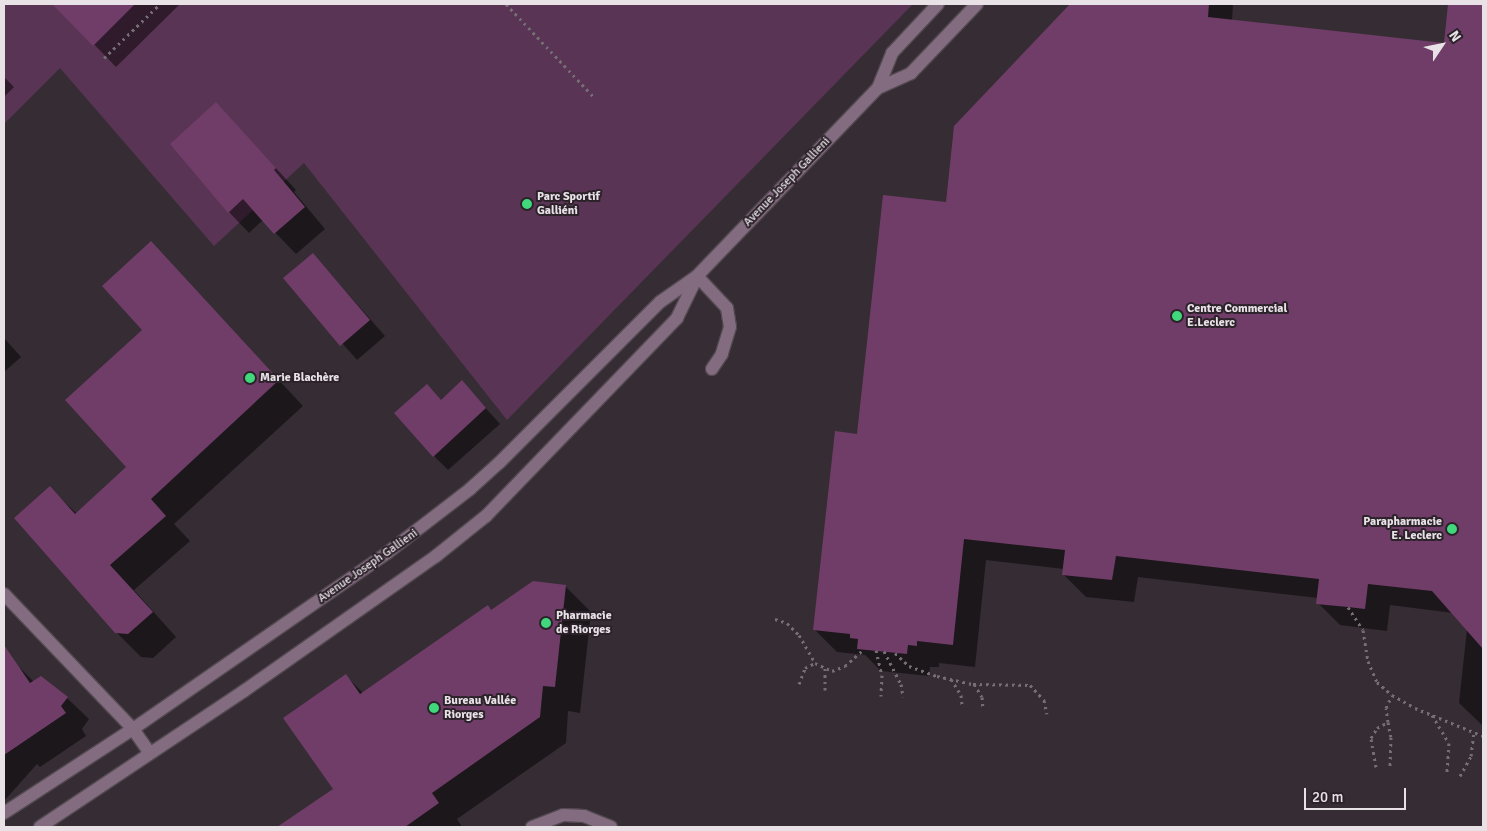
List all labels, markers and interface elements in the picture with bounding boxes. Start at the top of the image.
north arrow [1417,20,1467,70]
text: N [1445,28,1465,45]
street label: Avenue Joseph Gallieni [741,134,833,230]
place label: Parc Sportif Galliéni [537,190,600,218]
marker: Parc Sportif Galliéni [521,198,533,210]
place label: Centre Commercial E.Leclerc [1187,302,1287,330]
marker: Centre Commercial E.Leclerc [1171,310,1183,322]
place label: Marie Blachère [260,371,339,385]
marker: Marie Blachère [244,372,256,384]
place label: Parapharmacie E. Leclerc [1363,515,1442,543]
marker: Parapharmacie E. Leclerc [1446,523,1458,535]
street label: Avenue Joseph Gallieni [315,526,421,606]
place label: Pharmacie de Riorges [556,609,612,637]
marker: Pharmacie de Riorges [540,617,552,629]
place label: Bureau Vallée Riorges [444,694,516,722]
marker: Bureau Vallée Riorges [428,702,440,714]
scale bar [1307,778,1410,810]
text: 20 m [1312,788,1343,806]

